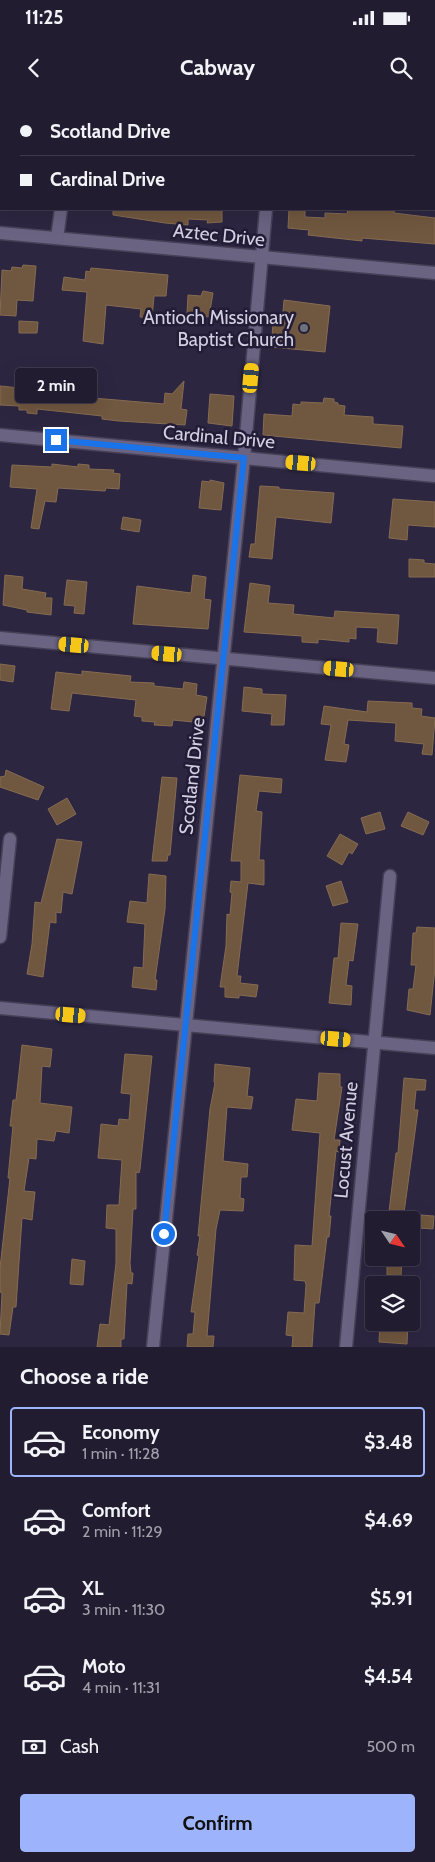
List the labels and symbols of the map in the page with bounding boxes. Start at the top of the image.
street label: Aztec Drive [172,219,266,251]
place label: Antioch Missionary Baptist Church [143,306,294,351]
marker: Antioch Missionary Baptist Church [298,322,310,334]
car [242,362,259,394]
callout: 2 min [15,368,97,402]
street label: Cardinal Drive [162,421,276,453]
route end [45,429,67,451]
car [285,454,316,472]
car [58,636,89,654]
car [151,645,182,663]
car [323,660,354,678]
street label: Scotland Drive [174,716,210,836]
car [55,1006,86,1024]
car [320,1030,351,1048]
street label: Locust Avenue [329,1080,363,1199]
north arrow [365,1211,420,1266]
route start [153,1223,175,1245]

